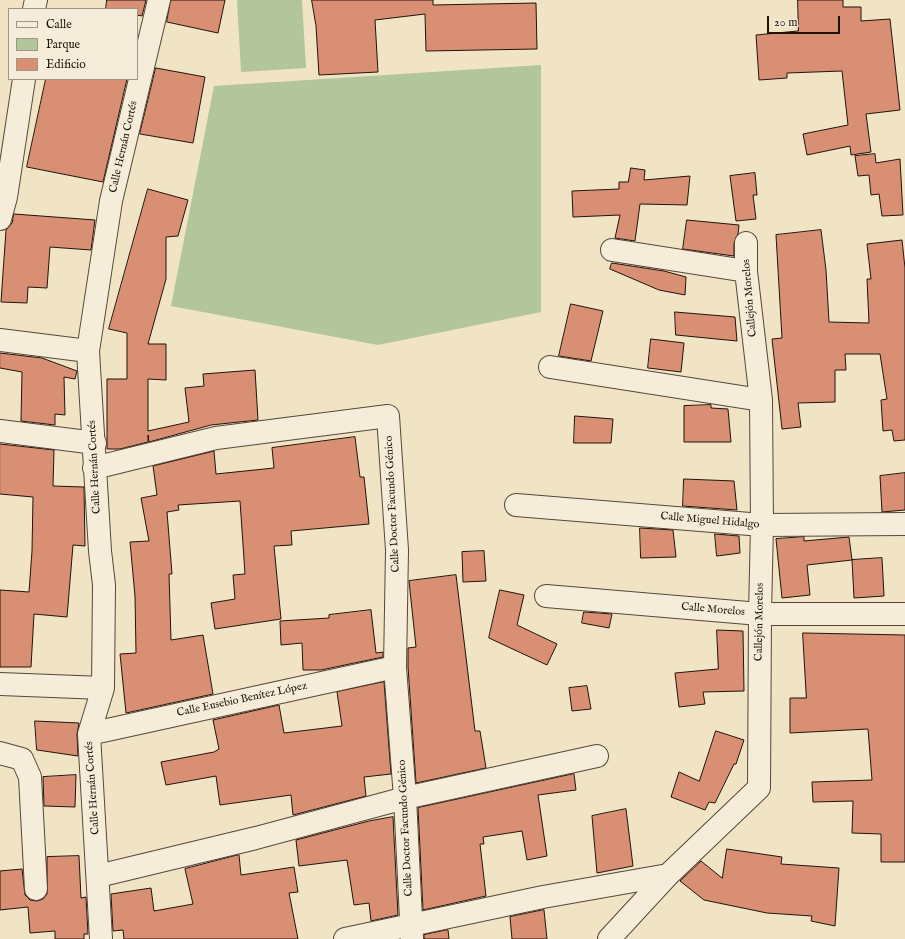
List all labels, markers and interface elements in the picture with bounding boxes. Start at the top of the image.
legend [8,8,138,80]
scale bar [769,8,842,34]
text: 20 m [774,15,797,30]
text: Calle [46,17,72,32]
text: Parque [46,37,80,52]
text: Edificio [46,57,86,72]
street label: Calle Hernán Cortés [107,100,141,194]
street label: Callejón Morelos [740,258,760,338]
street label: Calle Hernán Cortés [86,420,104,514]
street label: Calle Doctor Facundo Génico [383,435,403,573]
street label: Calle Miguel Hidalgo [660,510,760,532]
street label: Callejón Morelos [753,583,767,661]
street label: Calle Morelos [681,601,745,619]
street label: Calle Eusebio Benítez López [176,680,308,720]
street label: Calle Hernán Cortés [83,741,103,835]
street label: Calle Doctor Facundo Génico [396,759,416,897]

